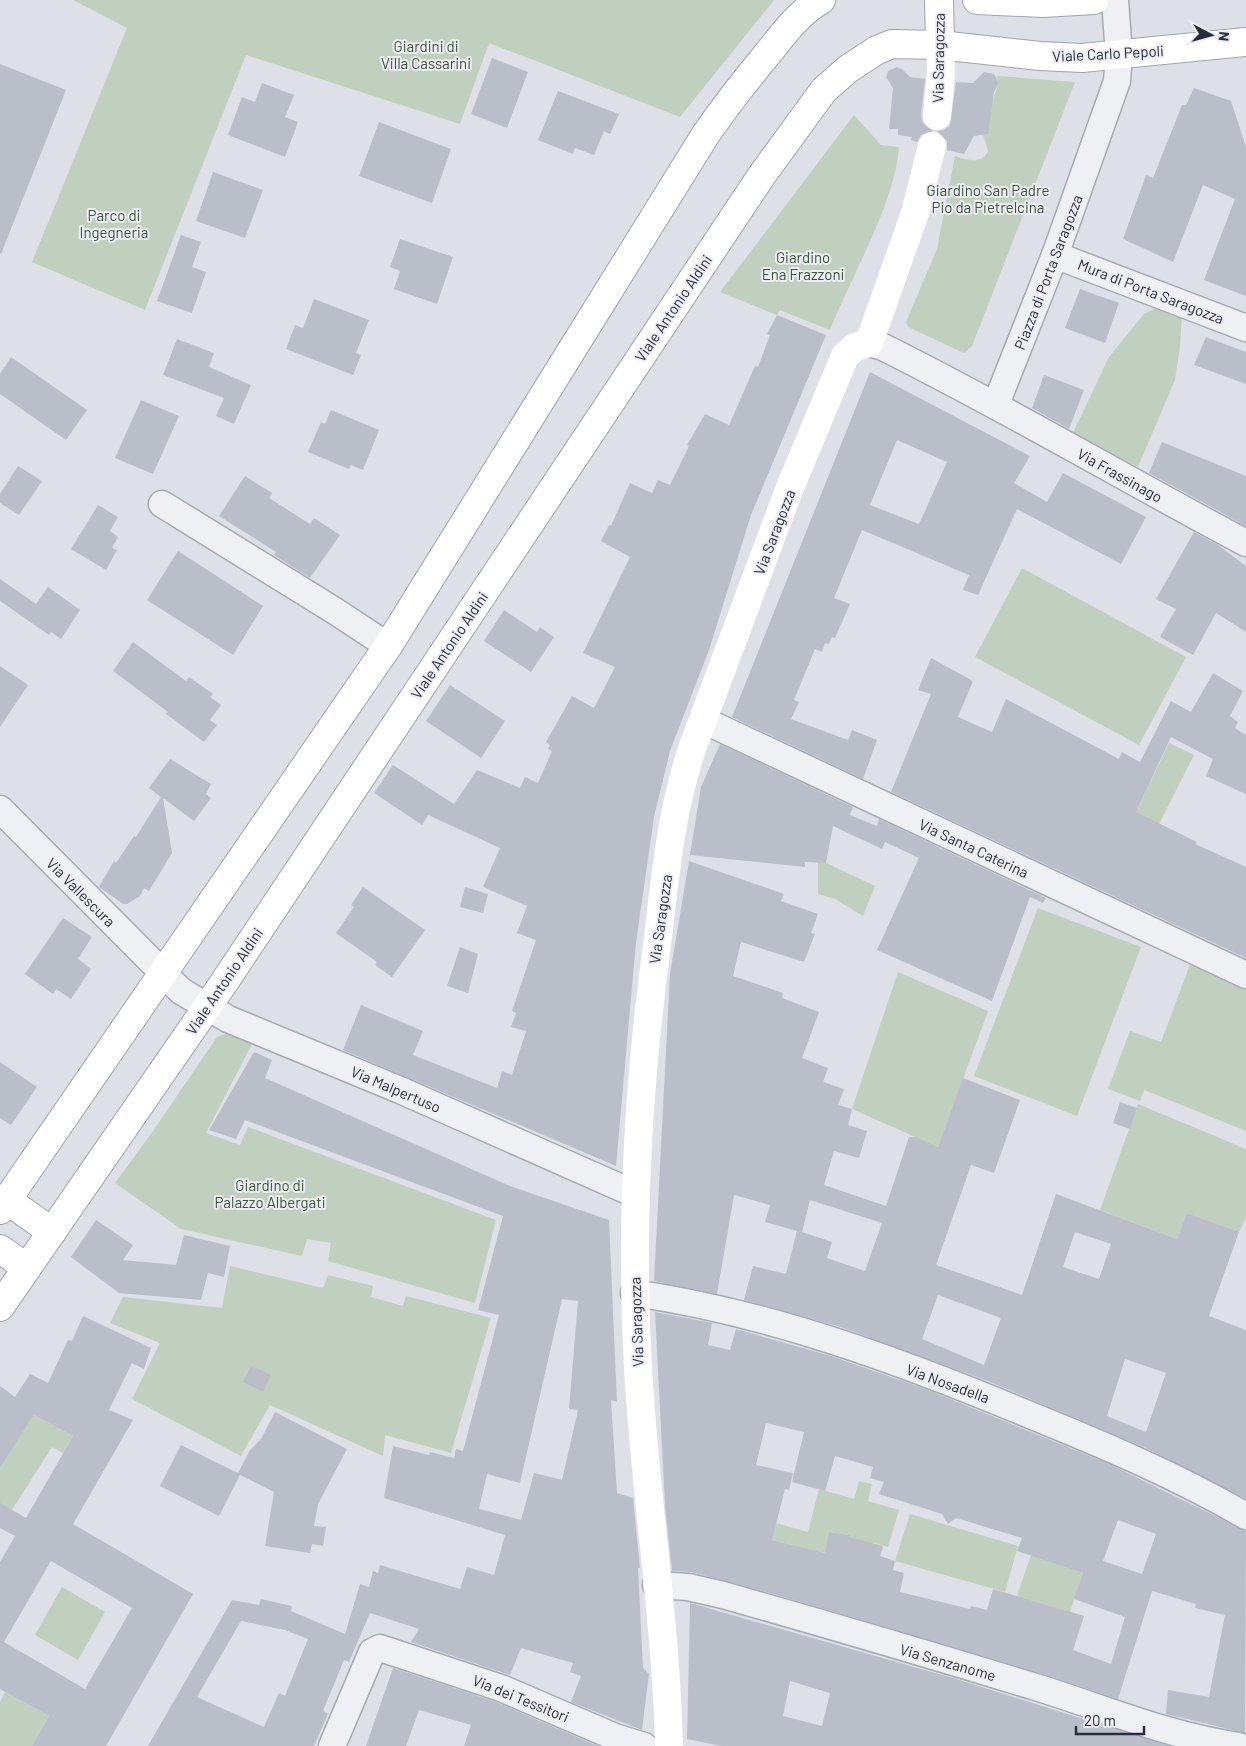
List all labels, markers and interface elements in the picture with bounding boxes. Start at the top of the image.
north arrow [1186,10,1236,60]
street label: Via Saragozza [928,13,948,103]
text: N [1215,31,1233,42]
park label: Giardini di Villa Cassarini [381,37,471,72]
street label: Viale Carlo Pepoli [1052,41,1164,65]
park label: Giardino San Padre Pio da Pietrelcina [927,181,1049,216]
street label: Piazza di Porta Saragozza [1010,192,1086,352]
park label: Parco di Ingegneria [80,206,148,241]
park label: Giardino Ena Frazzoni [762,248,844,283]
street label: Viale Antonio Aldini [631,251,715,365]
street label: Mura di Porta Saragozza [1075,255,1227,327]
street label: Via Frassinago [1074,444,1166,506]
street label: Via Saragozza [749,487,799,577]
street label: Viale Antonio Aldini [407,588,491,702]
street label: Via Santa Caterina [916,815,1032,881]
street label: Via Vallescura [43,854,119,930]
street label: Via Saragozza [645,873,675,965]
street label: Viale Antonio Aldini [182,924,266,1038]
street label: Via Malpertuso [348,1062,444,1116]
park label: Giardino di Palazzo Albergati [215,1176,326,1211]
street label: Via Saragozza [625,1277,647,1367]
street label: Via Nosadella [904,1360,992,1406]
street label: Via Senzanome [898,1640,998,1684]
street label: Via dei Tessitori [470,1670,572,1726]
scale bar [1076,1704,1144,1736]
text: 20 m [1084,1711,1116,1729]

